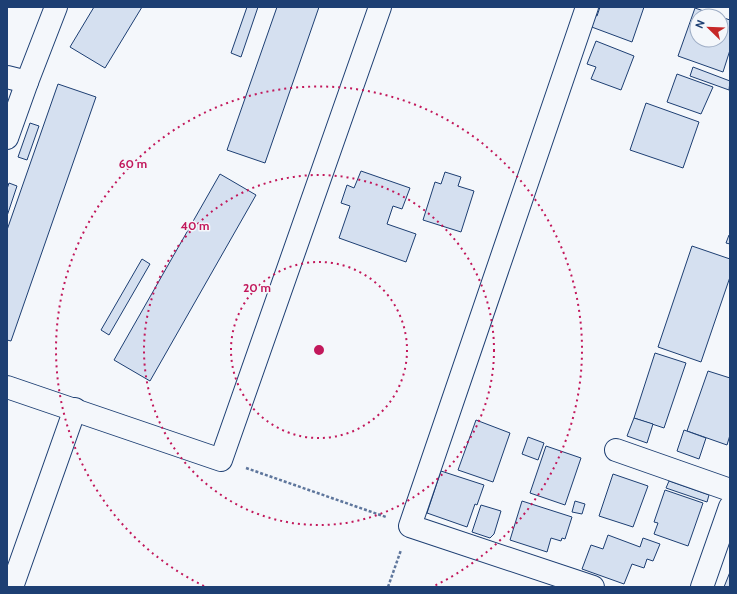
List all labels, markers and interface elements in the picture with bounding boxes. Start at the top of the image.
north arrow [689,8,729,48]
text: N [692,18,708,30]
text: 60 m [119,156,147,171]
text: 40 m [180,218,210,233]
text: 20 m [243,280,271,295]
centre of rings [312,343,326,357]

